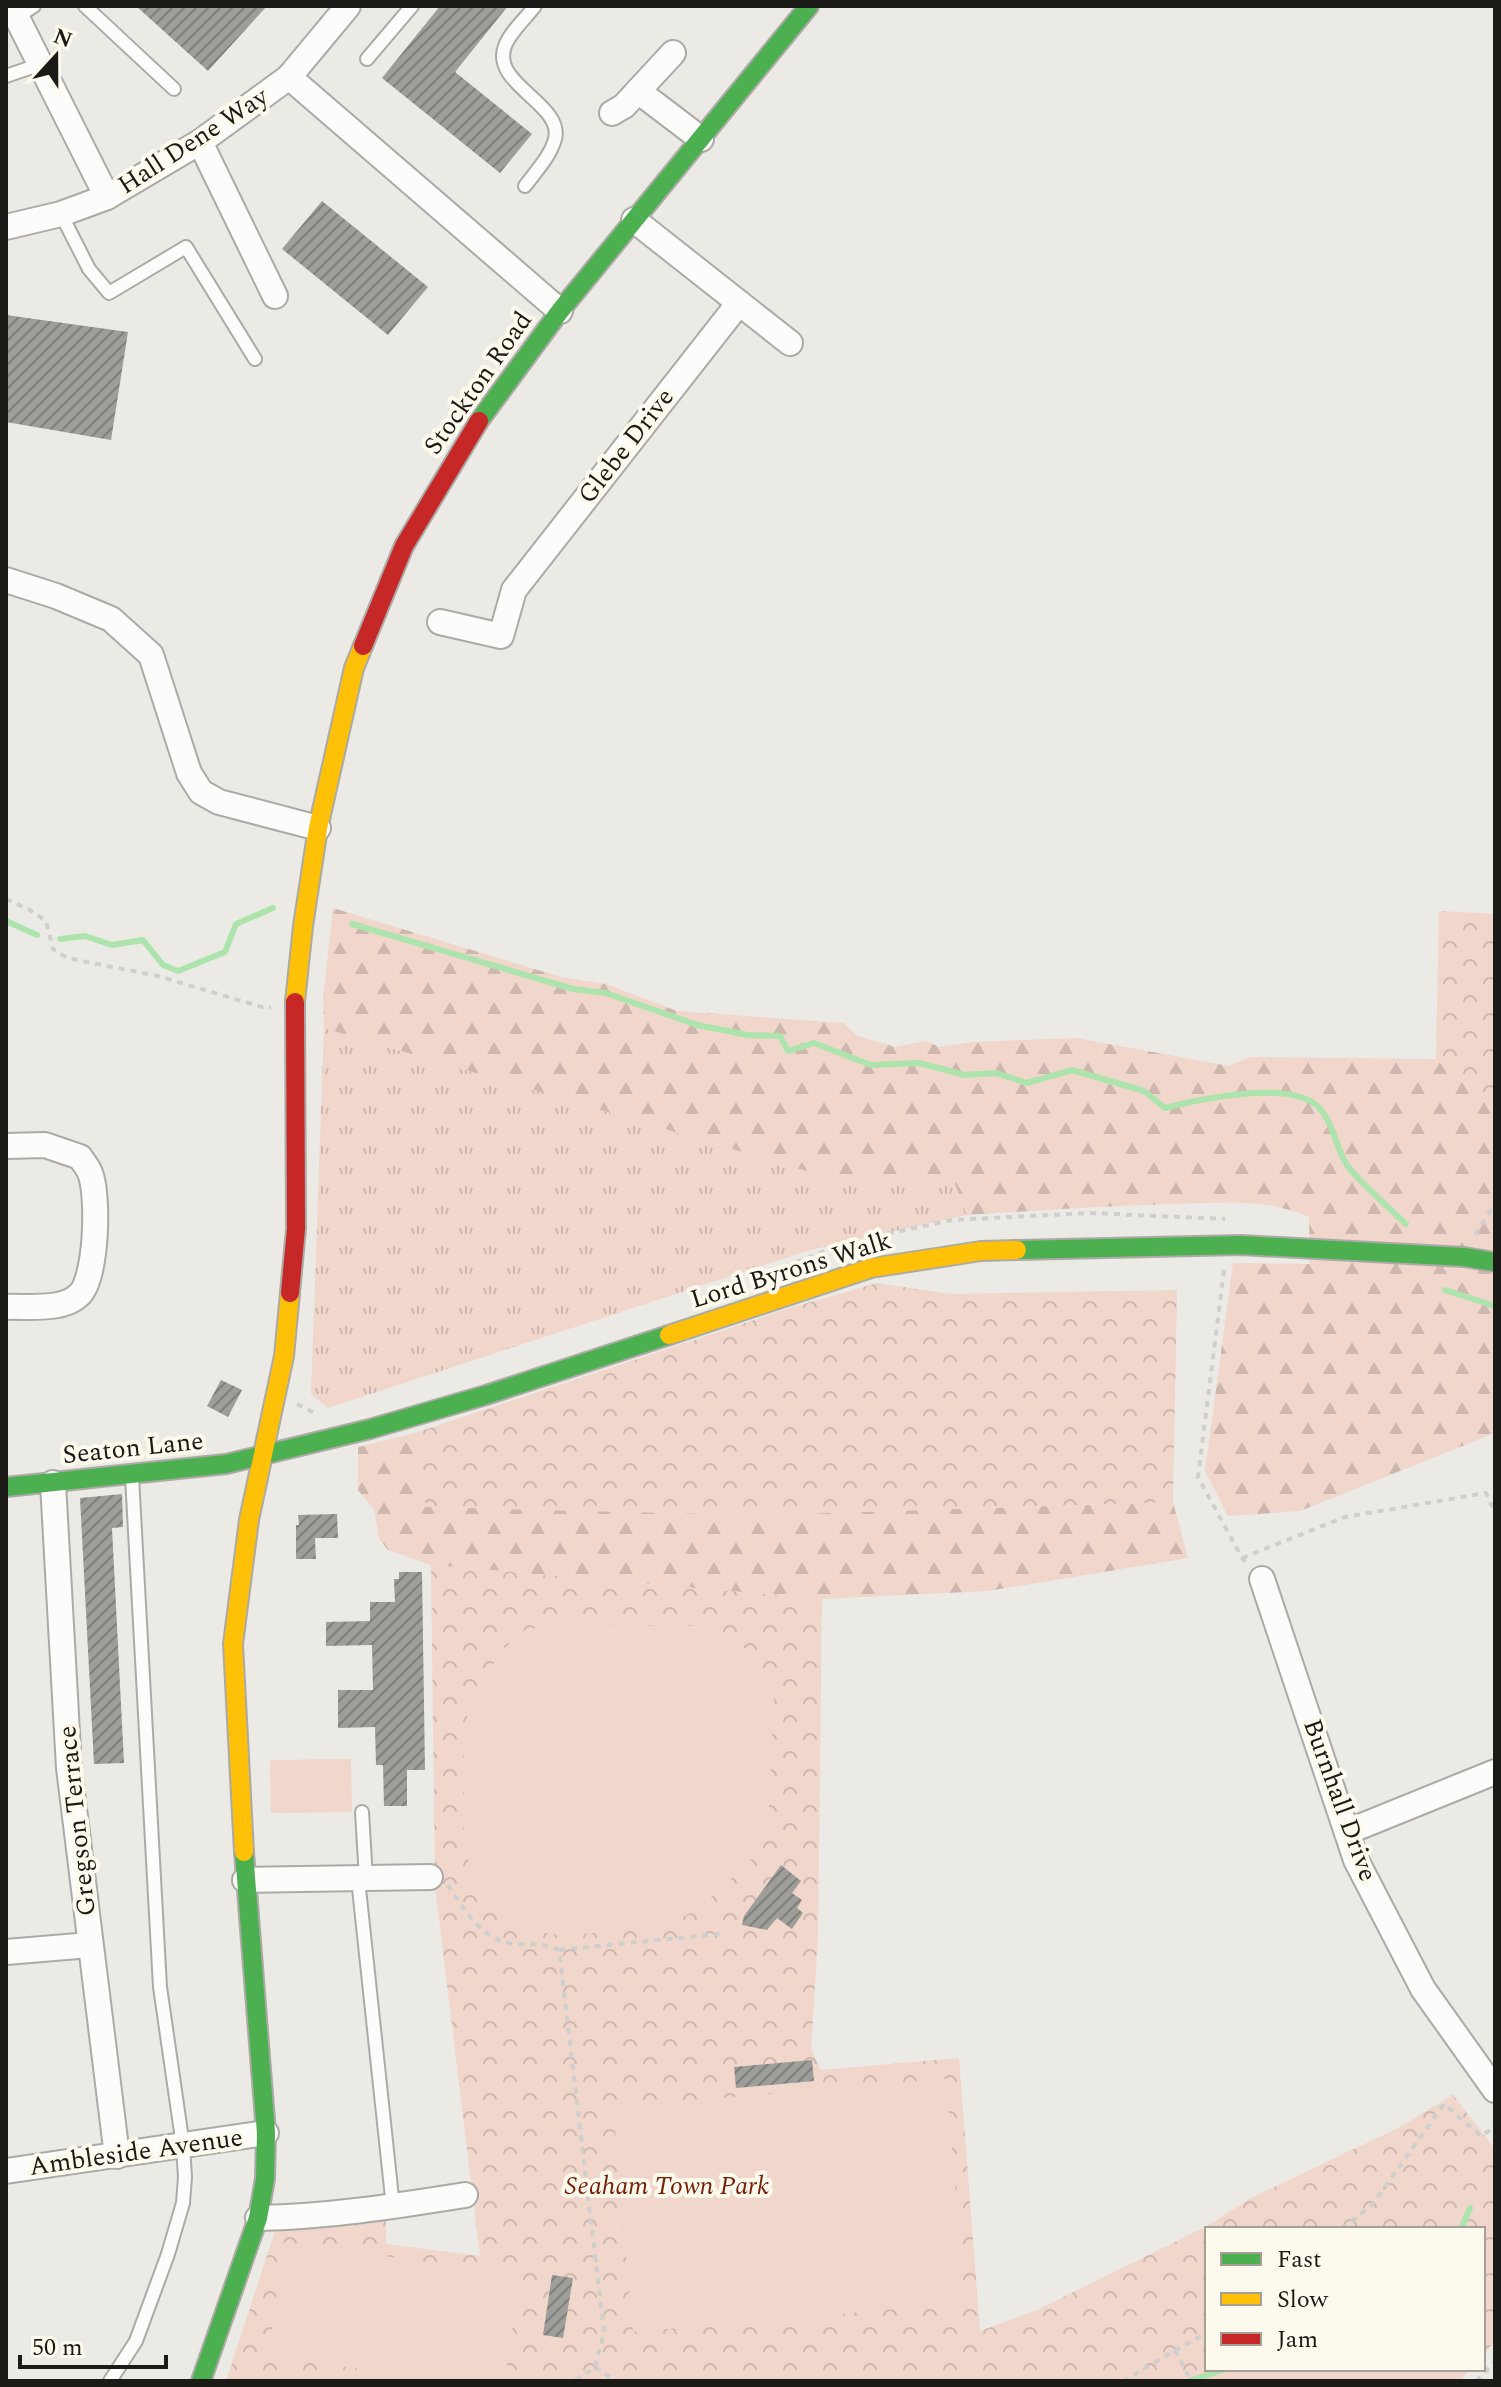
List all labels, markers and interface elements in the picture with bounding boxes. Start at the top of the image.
north arrow [16,16,96,96]
text: N [48,20,77,57]
street label: Hall Dene Way [110,76,277,205]
street label: Stockton Road [414,303,542,463]
street label: Glebe Drive [568,379,684,513]
street label: Lord Byrons Walk [686,1220,896,1320]
street label: Seaton Lane [61,1421,205,1475]
street label: Burnhall Drive [1292,1713,1388,1887]
street label: Gregson Terrace [47,1724,107,1918]
street label: Ambleside Avenue [27,2117,245,2187]
park label: Seaham Town Park [565,2166,769,2206]
legend [1205,2227,1485,2371]
text: Fast [1277,2242,1322,2278]
text: Slow [1277,2282,1329,2318]
scale bar [20,2319,166,2369]
text: Jam [1277,2322,1318,2358]
text: 50 m [32,2330,83,2366]

